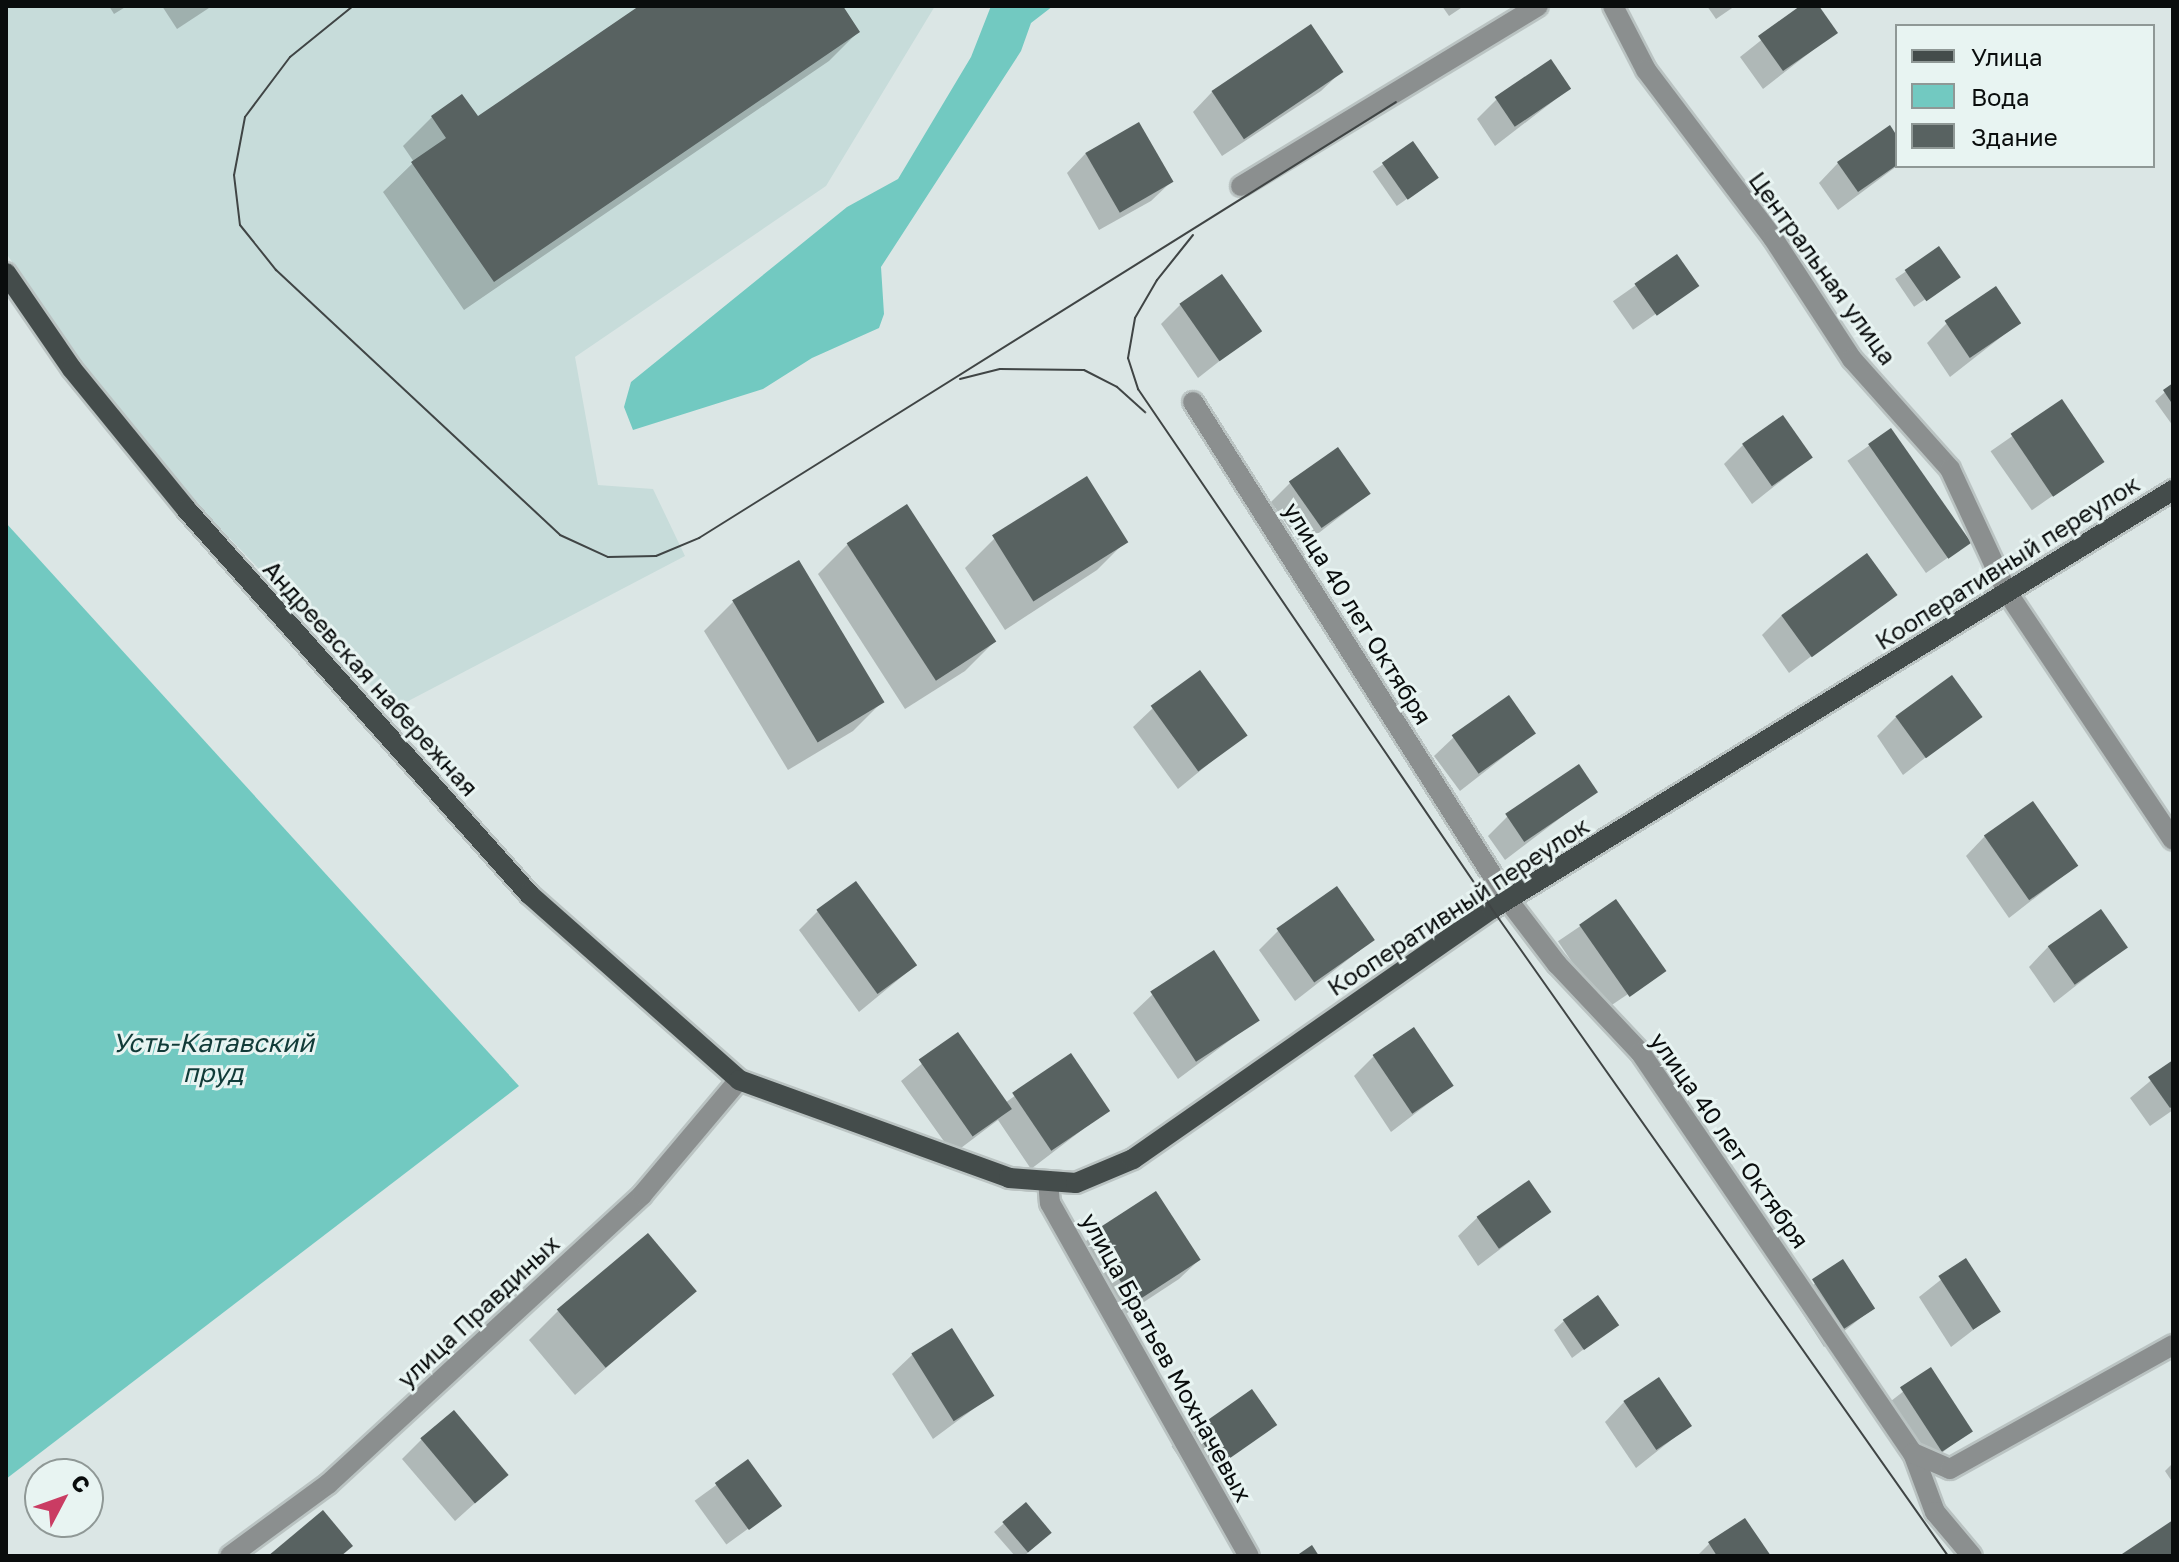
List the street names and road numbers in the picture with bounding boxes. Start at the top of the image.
street label: Центральная улица [1743,166,1903,370]
street label: Кооперативный переулок [1870,469,2144,655]
street label: улица 40 лет Октября [1278,496,1438,730]
street label: Андреевская набережная [258,554,484,802]
street label: Кооперативный переулок [1322,811,1594,1001]
street label: улица 40 лет Октября [1645,1027,1815,1253]
street label: улица Братьев Мохначевых [1075,1207,1259,1507]
street label: улица Правдиных [391,1229,565,1393]

